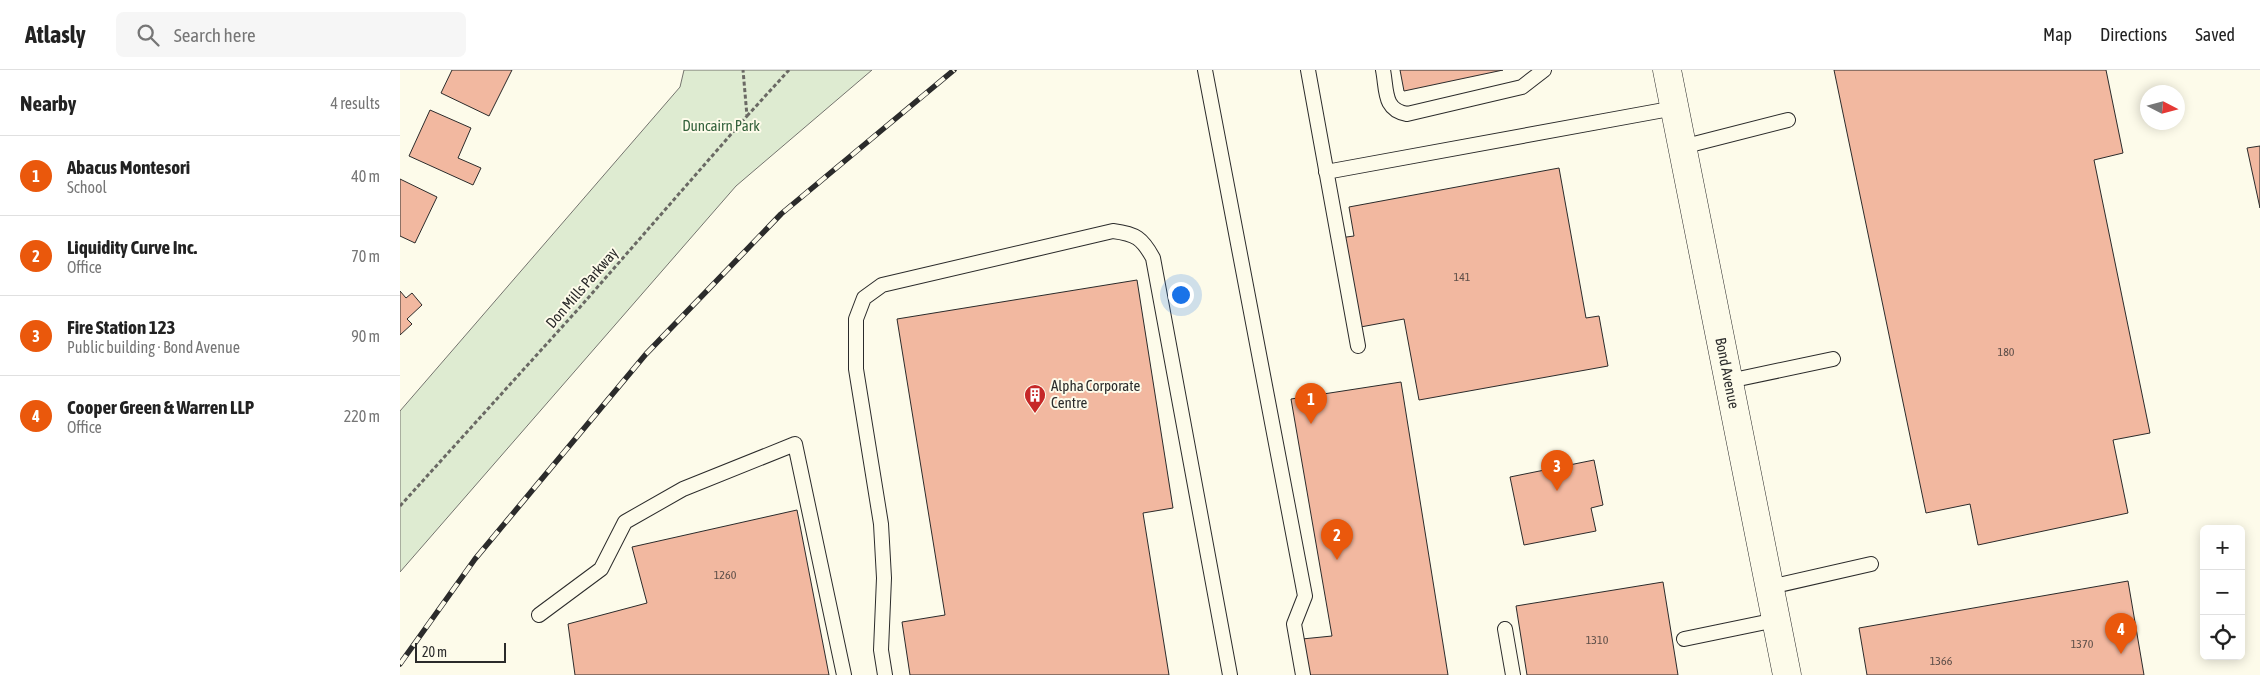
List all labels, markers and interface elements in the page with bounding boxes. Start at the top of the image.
search box [116,12,466,57]
text: Atlasly [25,21,86,48]
icon: search [134,21,162,49]
text: Search here [174,24,256,46]
text: Map [2043,24,2072,45]
text: Directions [2100,24,2167,45]
text: Saved [2195,24,2235,45]
north arrow [2140,85,2185,130]
text: Nearby [20,91,76,115]
text: 4 results [330,94,380,112]
park label: Duncairn Park [682,117,760,134]
text: Abacus Montesori [67,156,190,178]
text: 1 [32,167,40,185]
text: 40 m [351,167,380,185]
text: School [67,178,107,196]
text: Liquidity Curve Inc. [67,236,197,258]
street label: Don Mills Parkway [542,244,621,331]
text: 2 [32,247,40,265]
text: 70 m [351,247,380,265]
text: Office [67,258,102,276]
house number: 141 [1454,270,1471,284]
your location [1168,282,1194,308]
text: Fire Station 123 [67,316,176,338]
text: 3 [32,327,40,345]
text: 90 m [351,327,380,345]
street label: Bond Avenue [1712,336,1743,410]
text: Public building · Bond Avenue [67,338,240,356]
house number: 180 [1998,345,2015,359]
place label: Alpha Corporate Centre [1051,377,1140,411]
building icon: Alpha Corporate Centre [1023,383,1047,414]
pin: 1 [1295,383,1327,424]
text: Cooper Green & Warren LLP [67,396,254,418]
text: 4 [32,407,40,425]
text: 220 m [344,407,380,425]
text: Office [67,418,102,436]
pin: 3 [1541,450,1573,491]
pin: 2 [1321,519,1353,560]
map controls [2200,525,2245,660]
button: + [2200,525,2245,570]
house number: 1260 [714,568,737,582]
button: − [2200,570,2245,615]
pin: 4 [2105,613,2137,654]
button: locate [2200,615,2245,660]
house number: 1310 [1586,633,1609,647]
house number: 1370 [2071,637,2094,651]
scale bar [415,640,506,663]
text: 20 m [422,644,447,660]
house number: 1366 [1930,654,1953,668]

